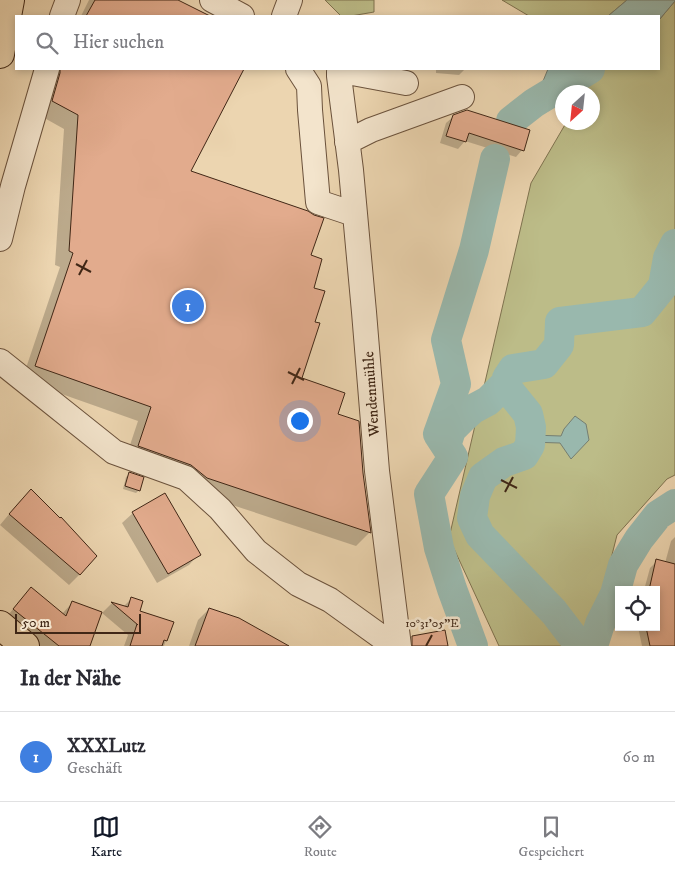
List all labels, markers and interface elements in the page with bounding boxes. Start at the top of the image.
search box [15,15,660,70]
icon: search [33,29,61,57]
text: Hier suchen [73,31,164,54]
north arrow [555,85,600,130]
pin: 1 [172,287,204,325]
street label: Wendenmühle [359,351,384,438]
your location [287,408,313,434]
map controls [615,586,660,631]
button: locate [615,586,660,631]
scale bar [15,611,141,634]
text: 50 m [22,614,50,632]
text: 10°31'05"E [405,616,459,631]
text: In der Nähe [20,666,121,692]
text: XXXLutz [67,735,146,758]
text: 1 [33,747,39,767]
text: 60 m [623,747,655,767]
text: Geschäft [67,758,122,778]
tab: Karte [91,813,122,861]
tab: Route [304,813,337,861]
tab: Gespeichert [519,813,584,861]

